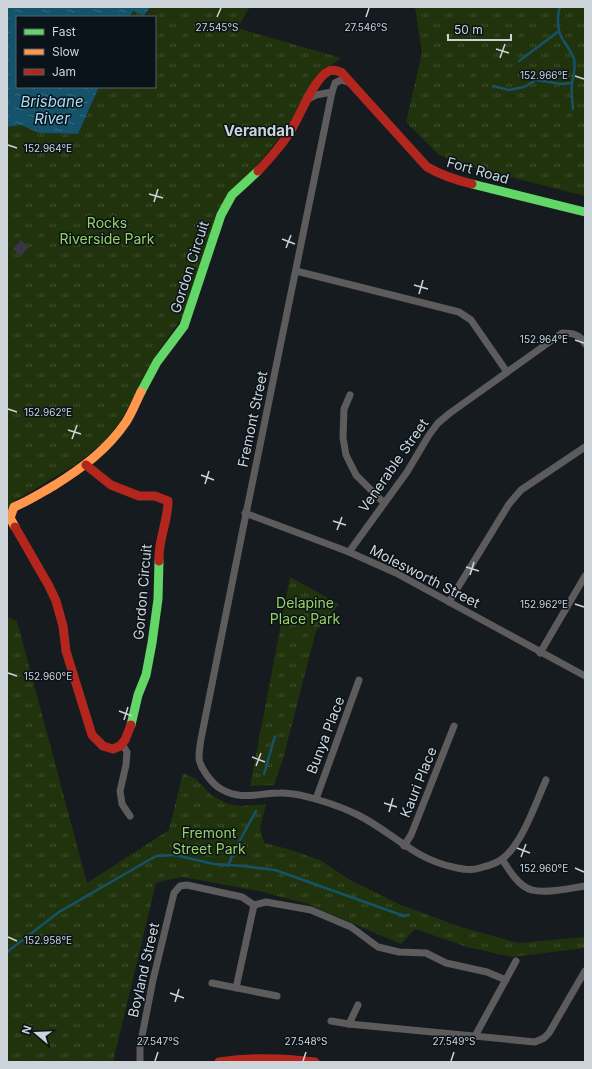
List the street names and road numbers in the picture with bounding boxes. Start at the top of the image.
street label: Fort Road [445,153,511,187]
street label: Gordon Circuit [166,218,212,315]
street label: Fremont Street [233,369,271,469]
street label: Venerable Street [354,415,432,515]
street label: Molesworth Street [367,541,483,611]
street label: Gordon Circuit [129,543,155,641]
street label: Bunya Place [302,694,348,776]
street label: Kauri Place [396,744,440,820]
street label: Boyland Street [124,921,162,1019]

